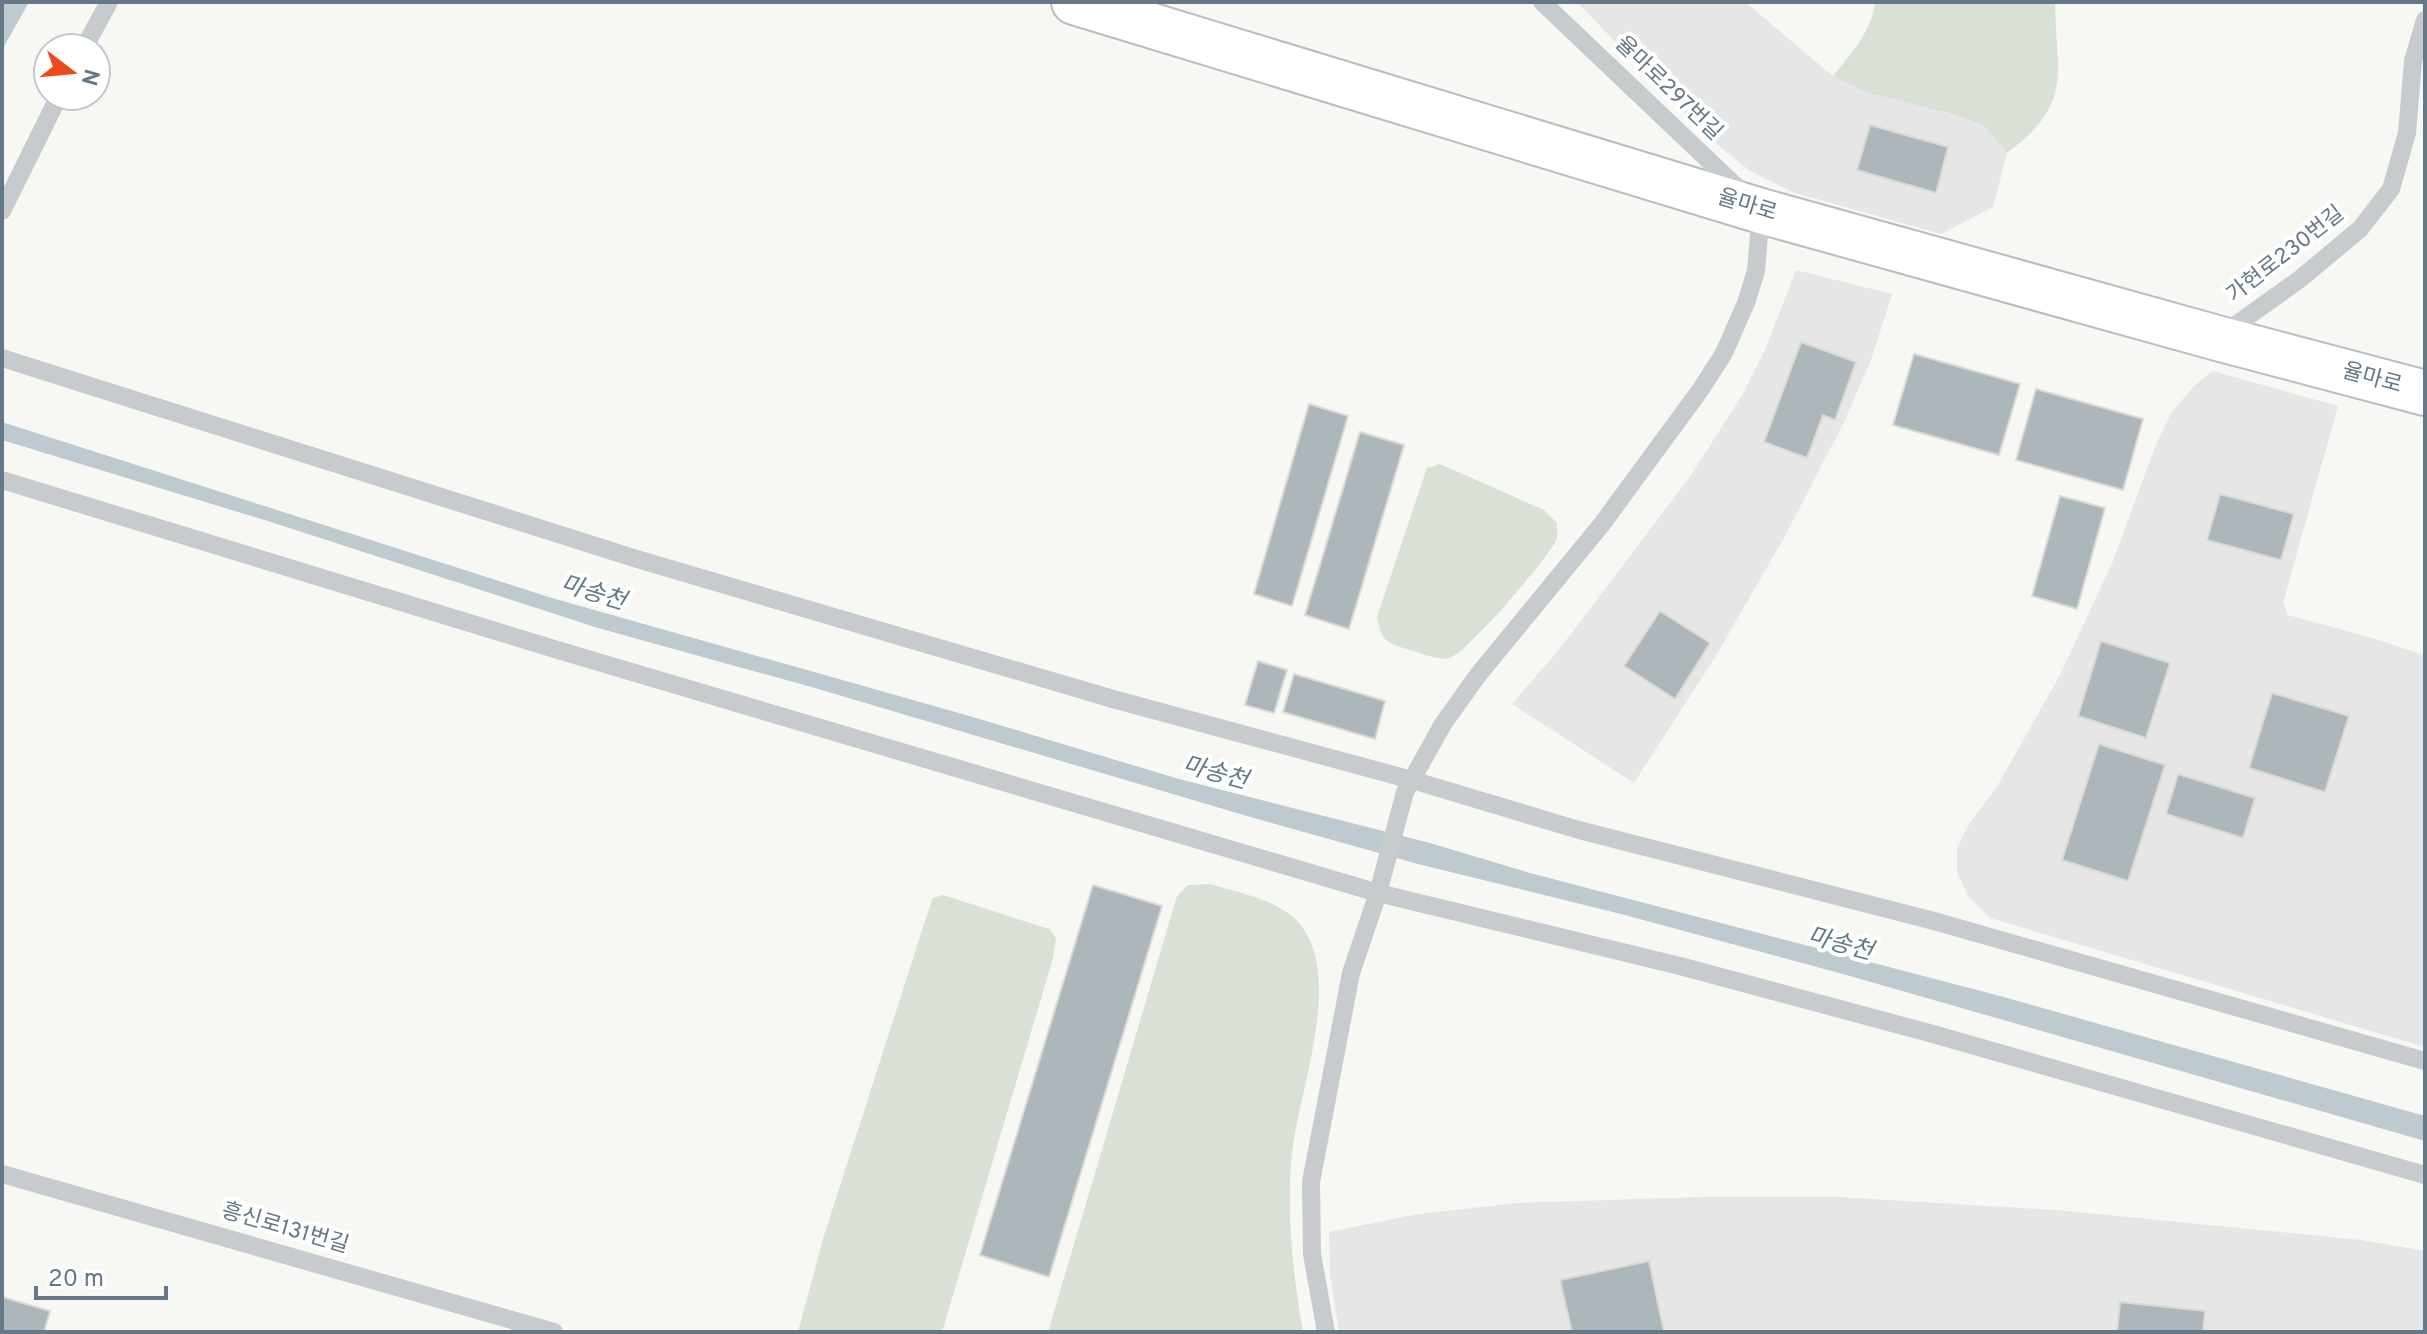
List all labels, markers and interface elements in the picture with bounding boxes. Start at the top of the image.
street label: 율마로297번길 [1609,31,1727,147]
north arrow [32,32,112,112]
text: N [74,66,104,88]
street label: 율마로 [1714,184,1780,228]
street label: 가현로230번길 [2222,201,2350,309]
street label: 율마로 [2339,358,2405,400]
water label: 마송천 [557,570,632,619]
water label: 마송천 [1179,751,1254,798]
water label: 마송천 [1804,922,1879,969]
street label: 흥신로131번길 [218,1198,352,1260]
scale bar [36,1250,166,1300]
text: 20 m [48,1265,104,1295]

